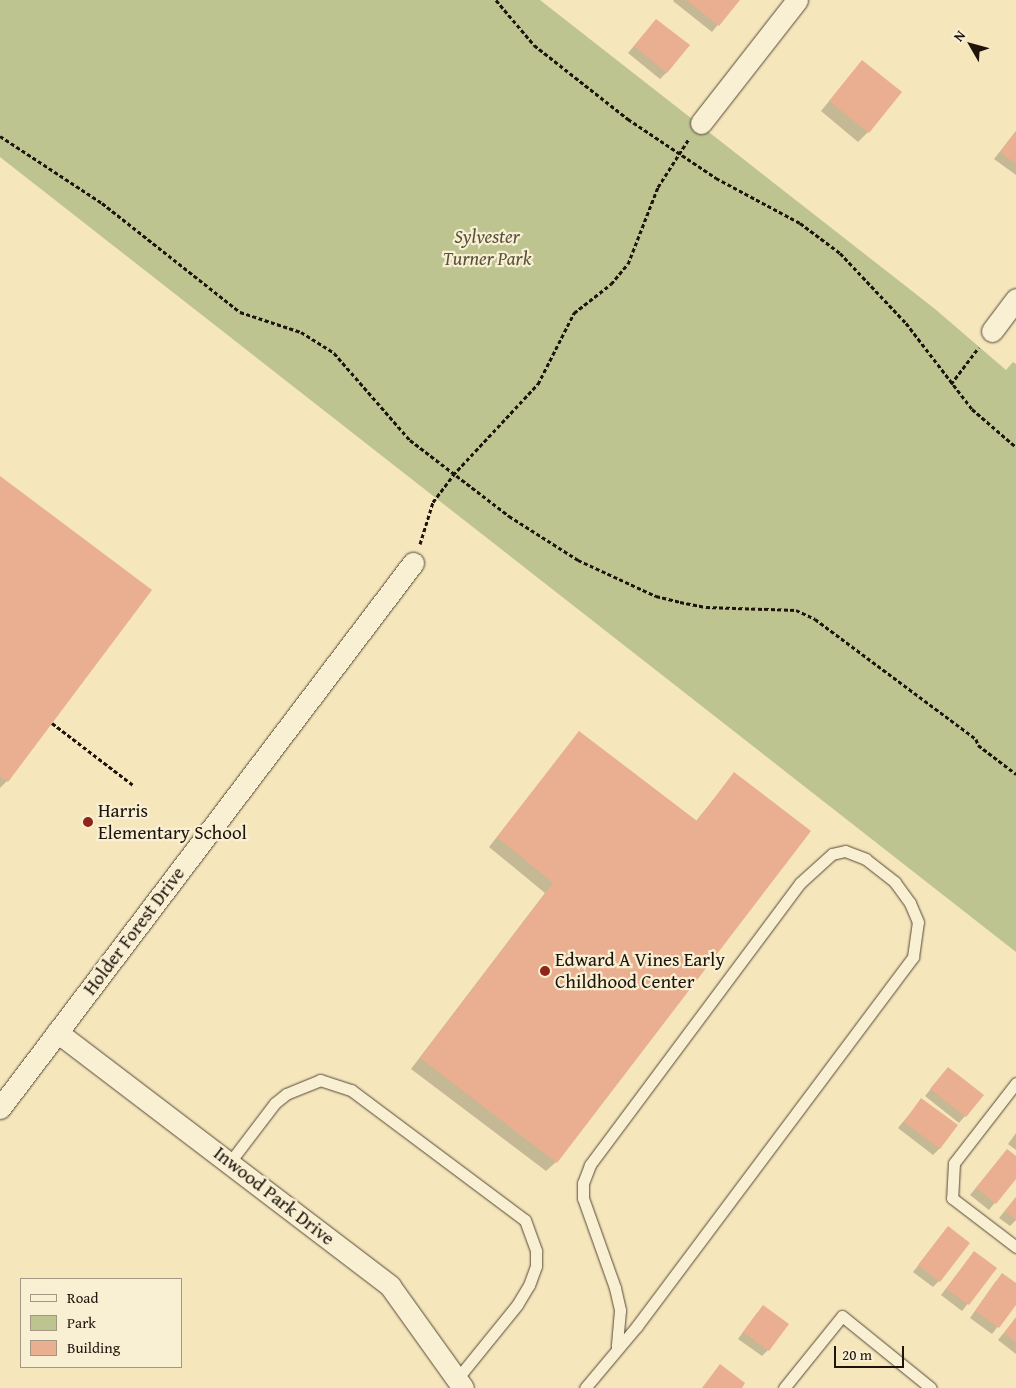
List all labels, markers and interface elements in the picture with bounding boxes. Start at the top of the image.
north arrow [946,20,996,70]
text: N [948,26,970,46]
park label: Sylvester Turner Park [443,226,531,270]
place label: Harris Elementary School [98,800,247,844]
marker: Harris Elementary School [82,816,94,828]
street label: Holder Forest Drive [78,862,190,1000]
place label: Edward A Vines Early Childhood Center [555,949,725,993]
marker: Edward A Vines Early Childhood Center [539,965,551,977]
street label: Inwood Park Drive [209,1142,339,1250]
legend [20,1278,182,1368]
text: Road [67,1287,98,1308]
text: Park [67,1312,96,1333]
scale bar [836,1336,906,1368]
text: Building [67,1337,120,1358]
text: 20 m [842,1344,872,1365]

